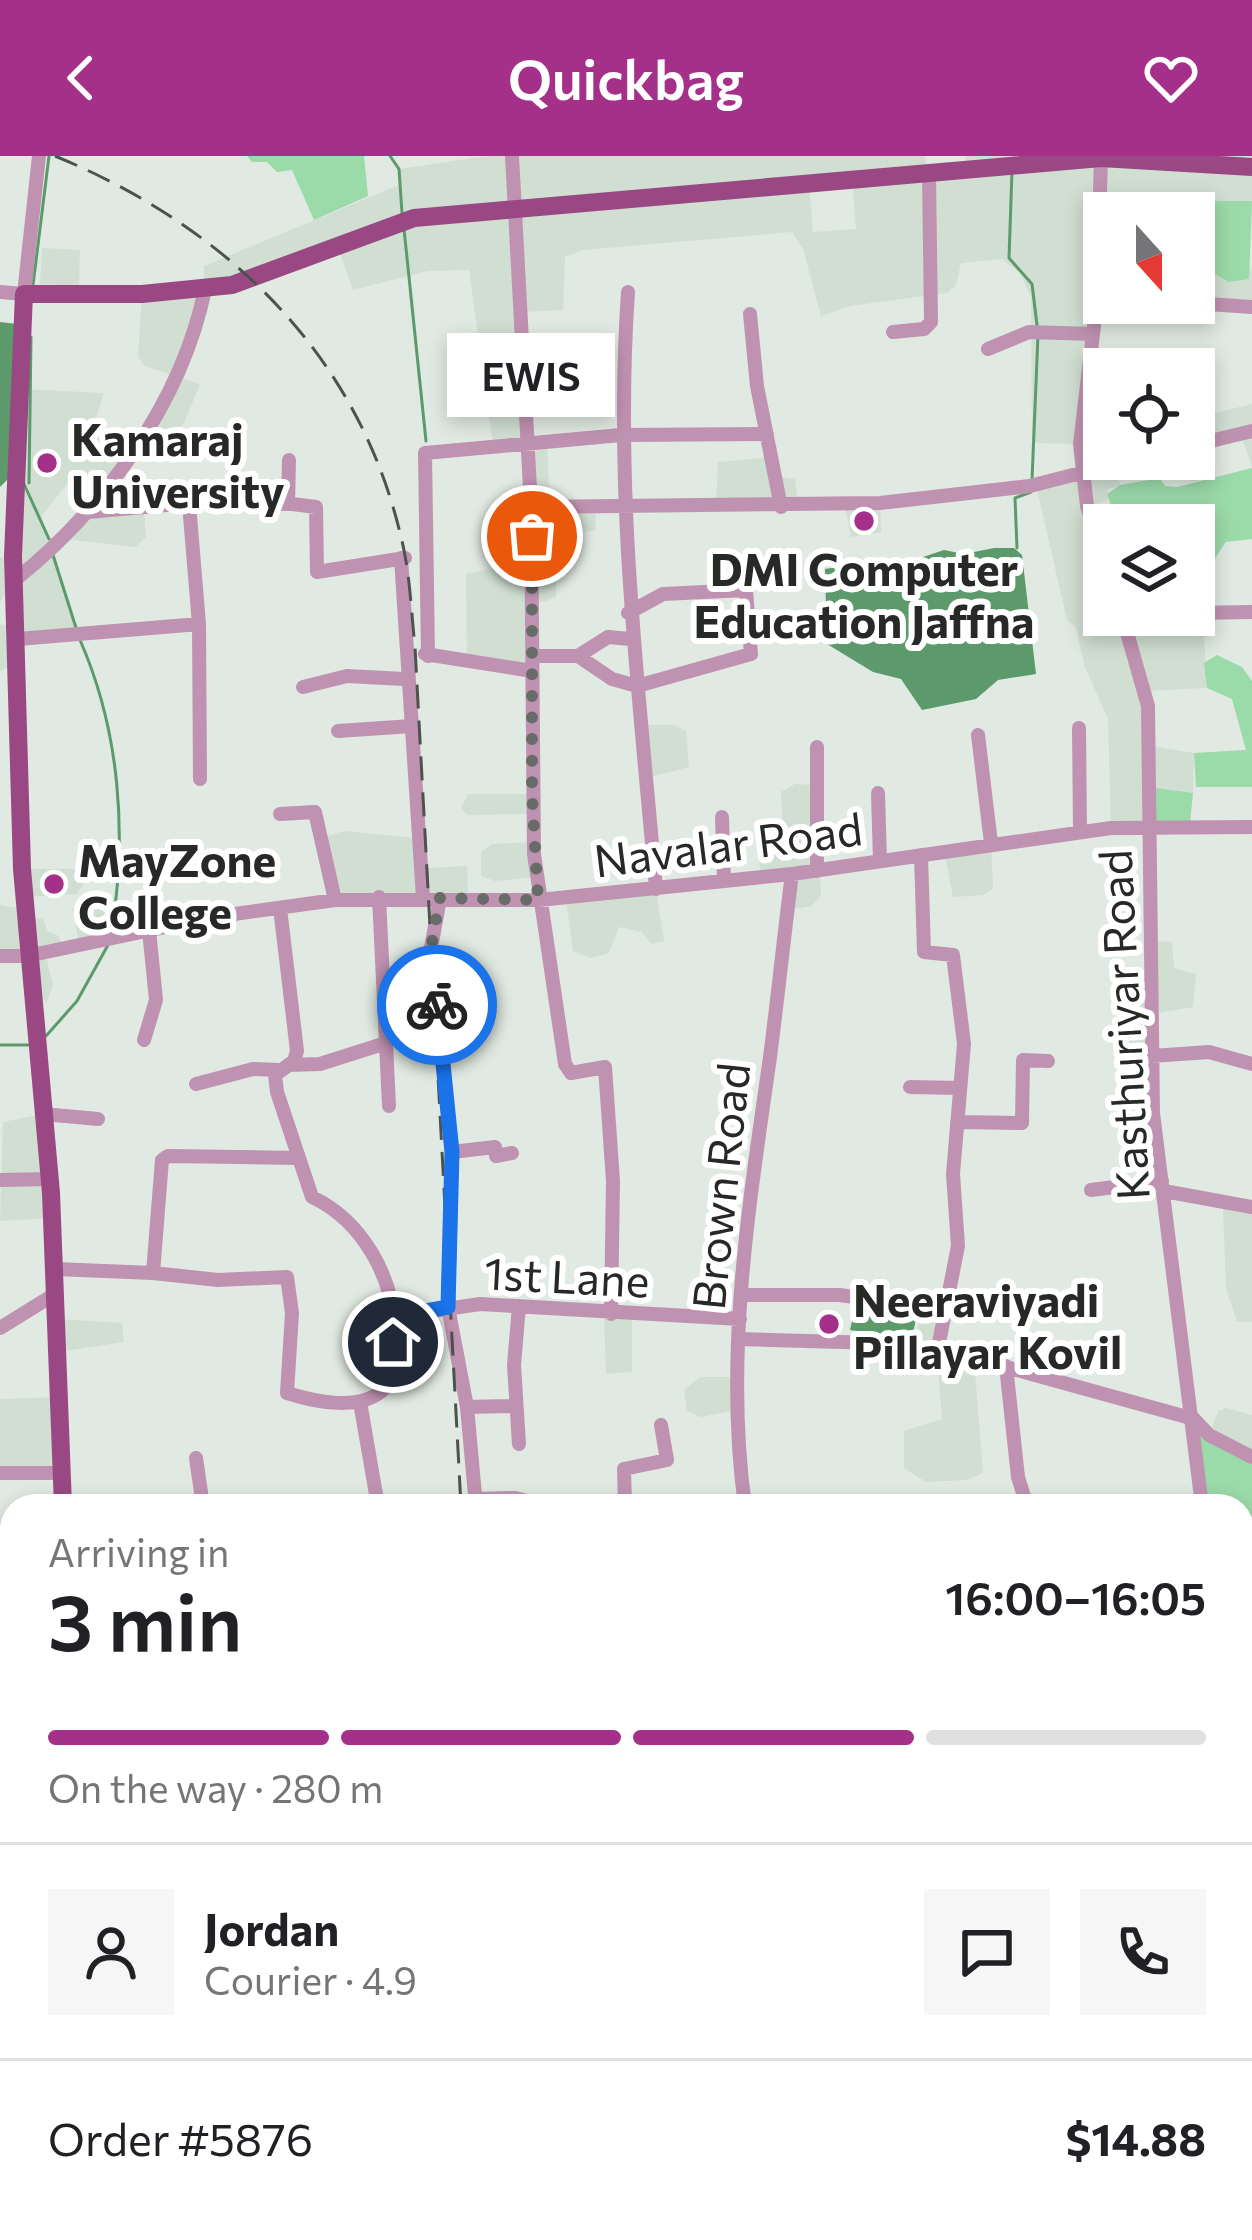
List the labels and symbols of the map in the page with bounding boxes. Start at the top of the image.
north arrow [1083,192,1215,324]
callout: EWIS [448,332,616,416]
place label: Kamaraj University [71,410,285,517]
marker: Kamaraj University [34,450,60,476]
pin [481,485,583,587]
marker: DMI Computer Education Jaffna [851,508,877,534]
place label: DMI Computer Education Jaffna [694,540,1034,647]
street label: Navalar Road [591,799,865,887]
place label: MayZone College [78,831,276,938]
street label: Kasthuriyar Road [1085,848,1159,1202]
marker: MayZone College [41,871,67,897]
courier [377,945,497,1065]
street label: Brown Road [679,1060,759,1312]
street label: 1st Lane [483,1243,651,1307]
place label: Neeraviyadi Pillayar Kovil [853,1271,1122,1378]
pin [342,1291,444,1393]
marker: Neeraviyadi Pillayar Kovil [816,1311,842,1337]

